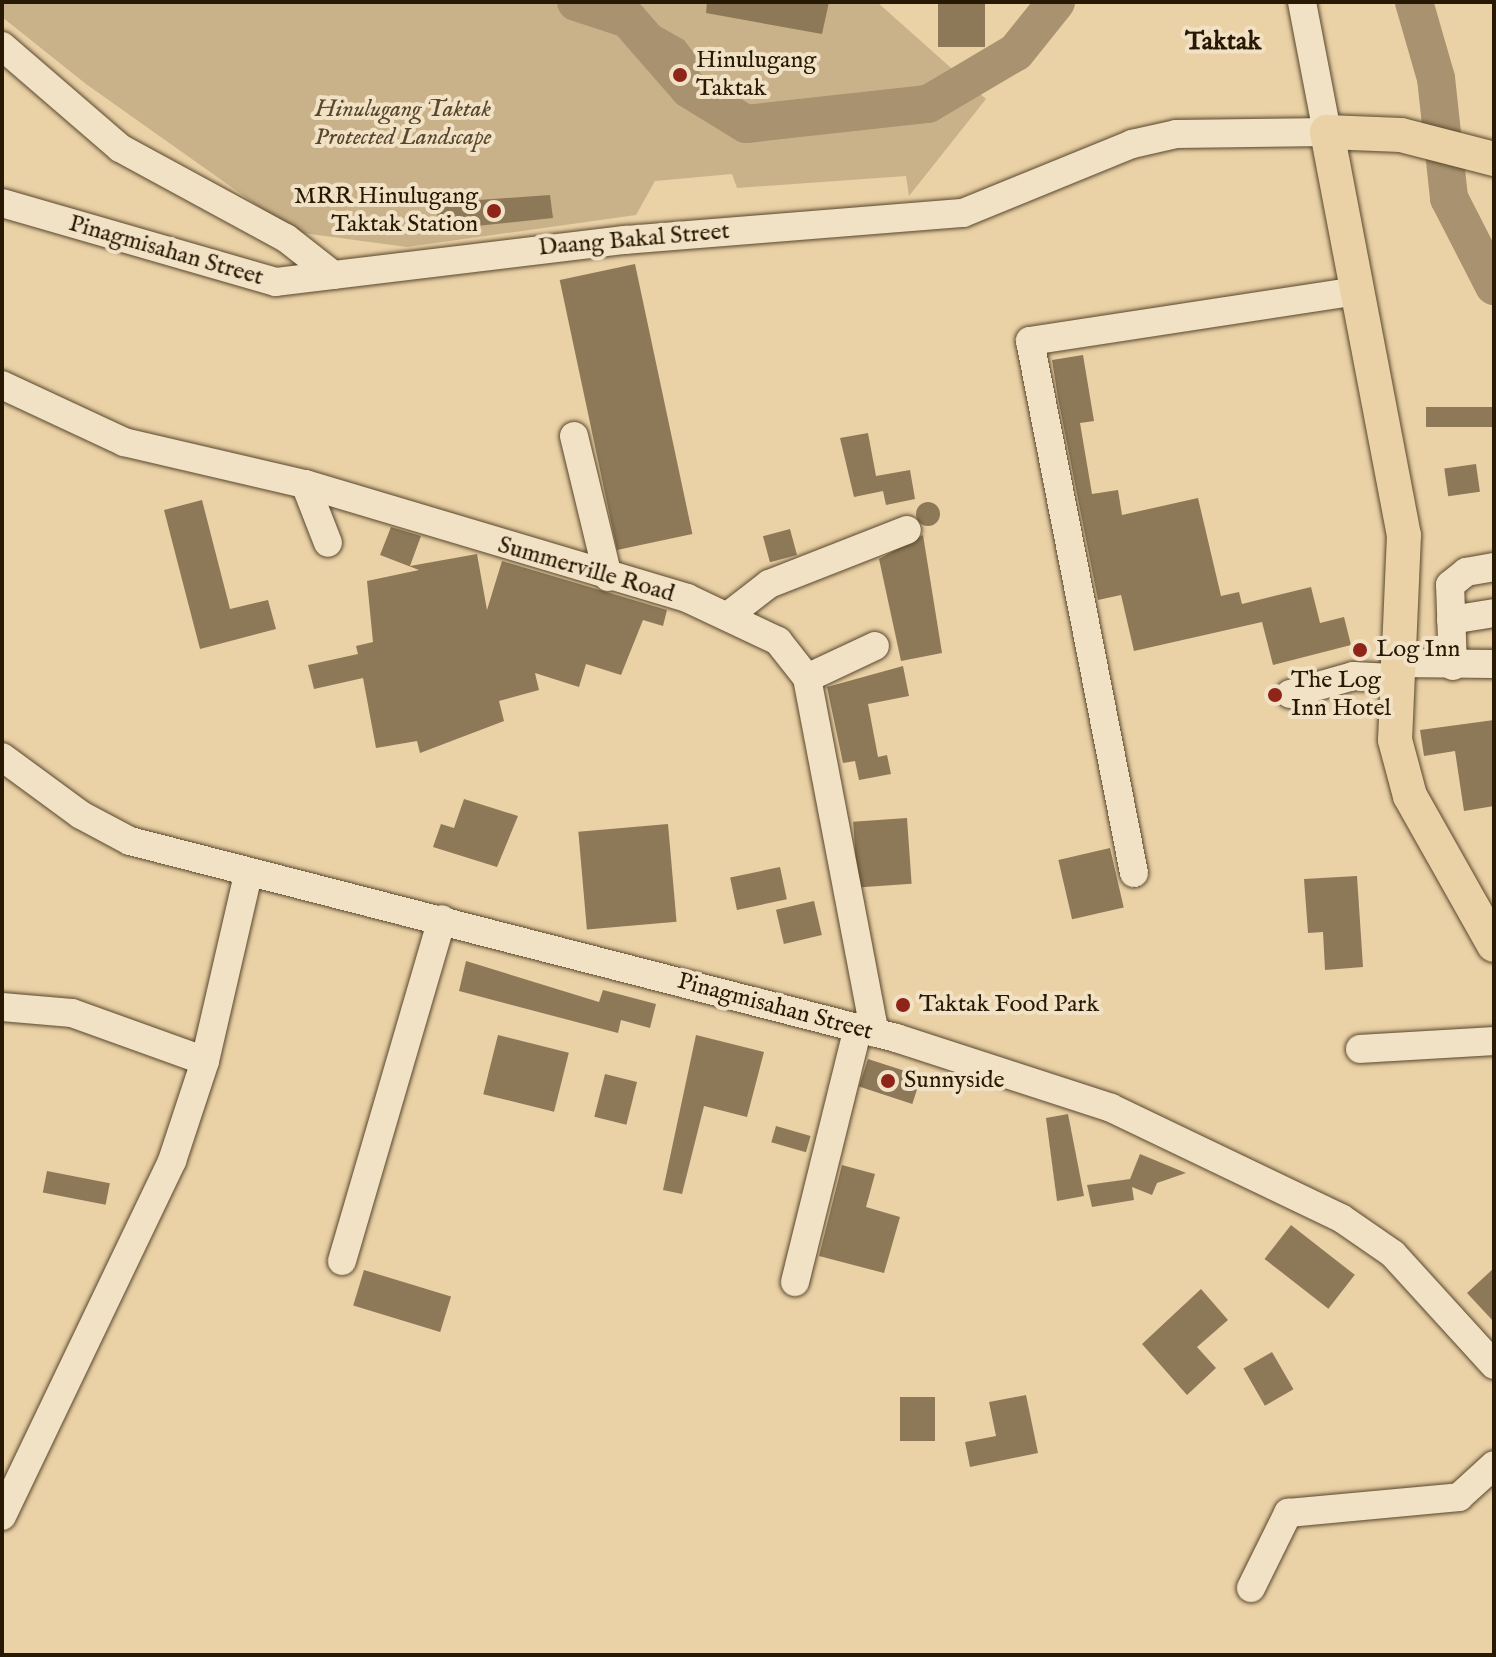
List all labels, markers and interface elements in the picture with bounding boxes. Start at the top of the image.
district label: Taktak [1185,26,1261,58]
place label: Hinulugang Taktak [696,47,816,103]
marker: Hinulugang Taktak [671,66,689,84]
park label: Hinulugang Taktak Protected Landscape [315,96,491,152]
place label: MRR Hinulugang Taktak Station [294,183,478,239]
marker: MRR Hinulugang Taktak Station [485,202,503,220]
street label: Pinagmisahan Street [65,209,267,293]
street label: Daang Bakal Street [537,217,731,263]
street label: Summerville Road [494,531,678,609]
place label: Log Inn [1376,636,1460,664]
marker: Log Inn [1351,641,1369,659]
place label: The Log Inn Hotel [1291,667,1391,723]
marker: The Log Inn Hotel [1266,686,1284,704]
street label: Pinagmisahan Street [674,967,876,1047]
place label: Taktak Food Park [919,991,1099,1019]
marker: Taktak Food Park [894,996,912,1014]
place label: Sunnyside [904,1067,1005,1095]
marker: Sunnyside [879,1072,897,1090]

